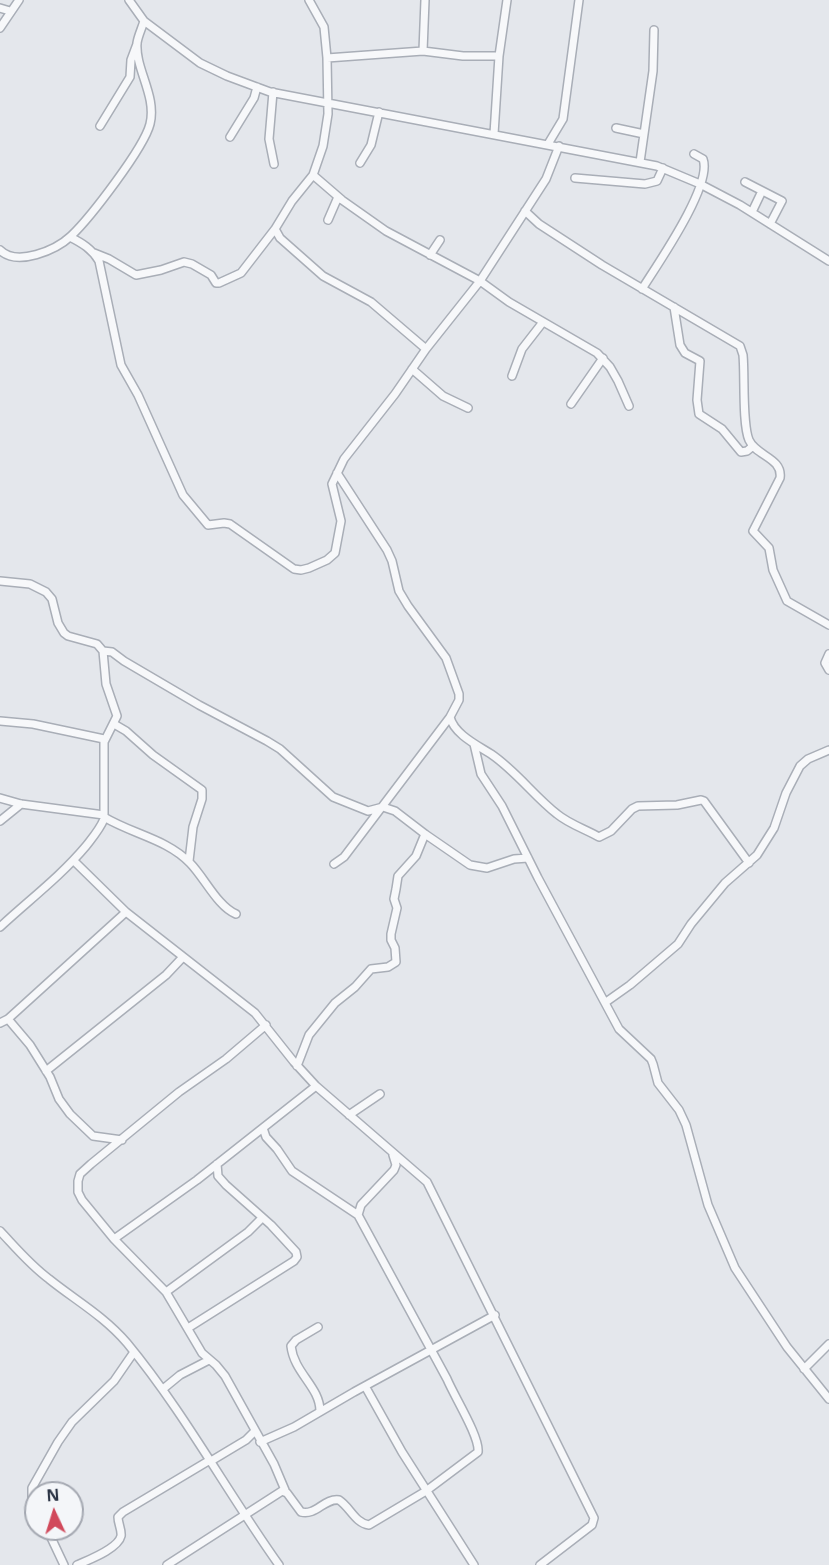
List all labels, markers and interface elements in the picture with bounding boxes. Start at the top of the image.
north arrow [24,1481,84,1541]
text: N [46,1484,60,1506]

